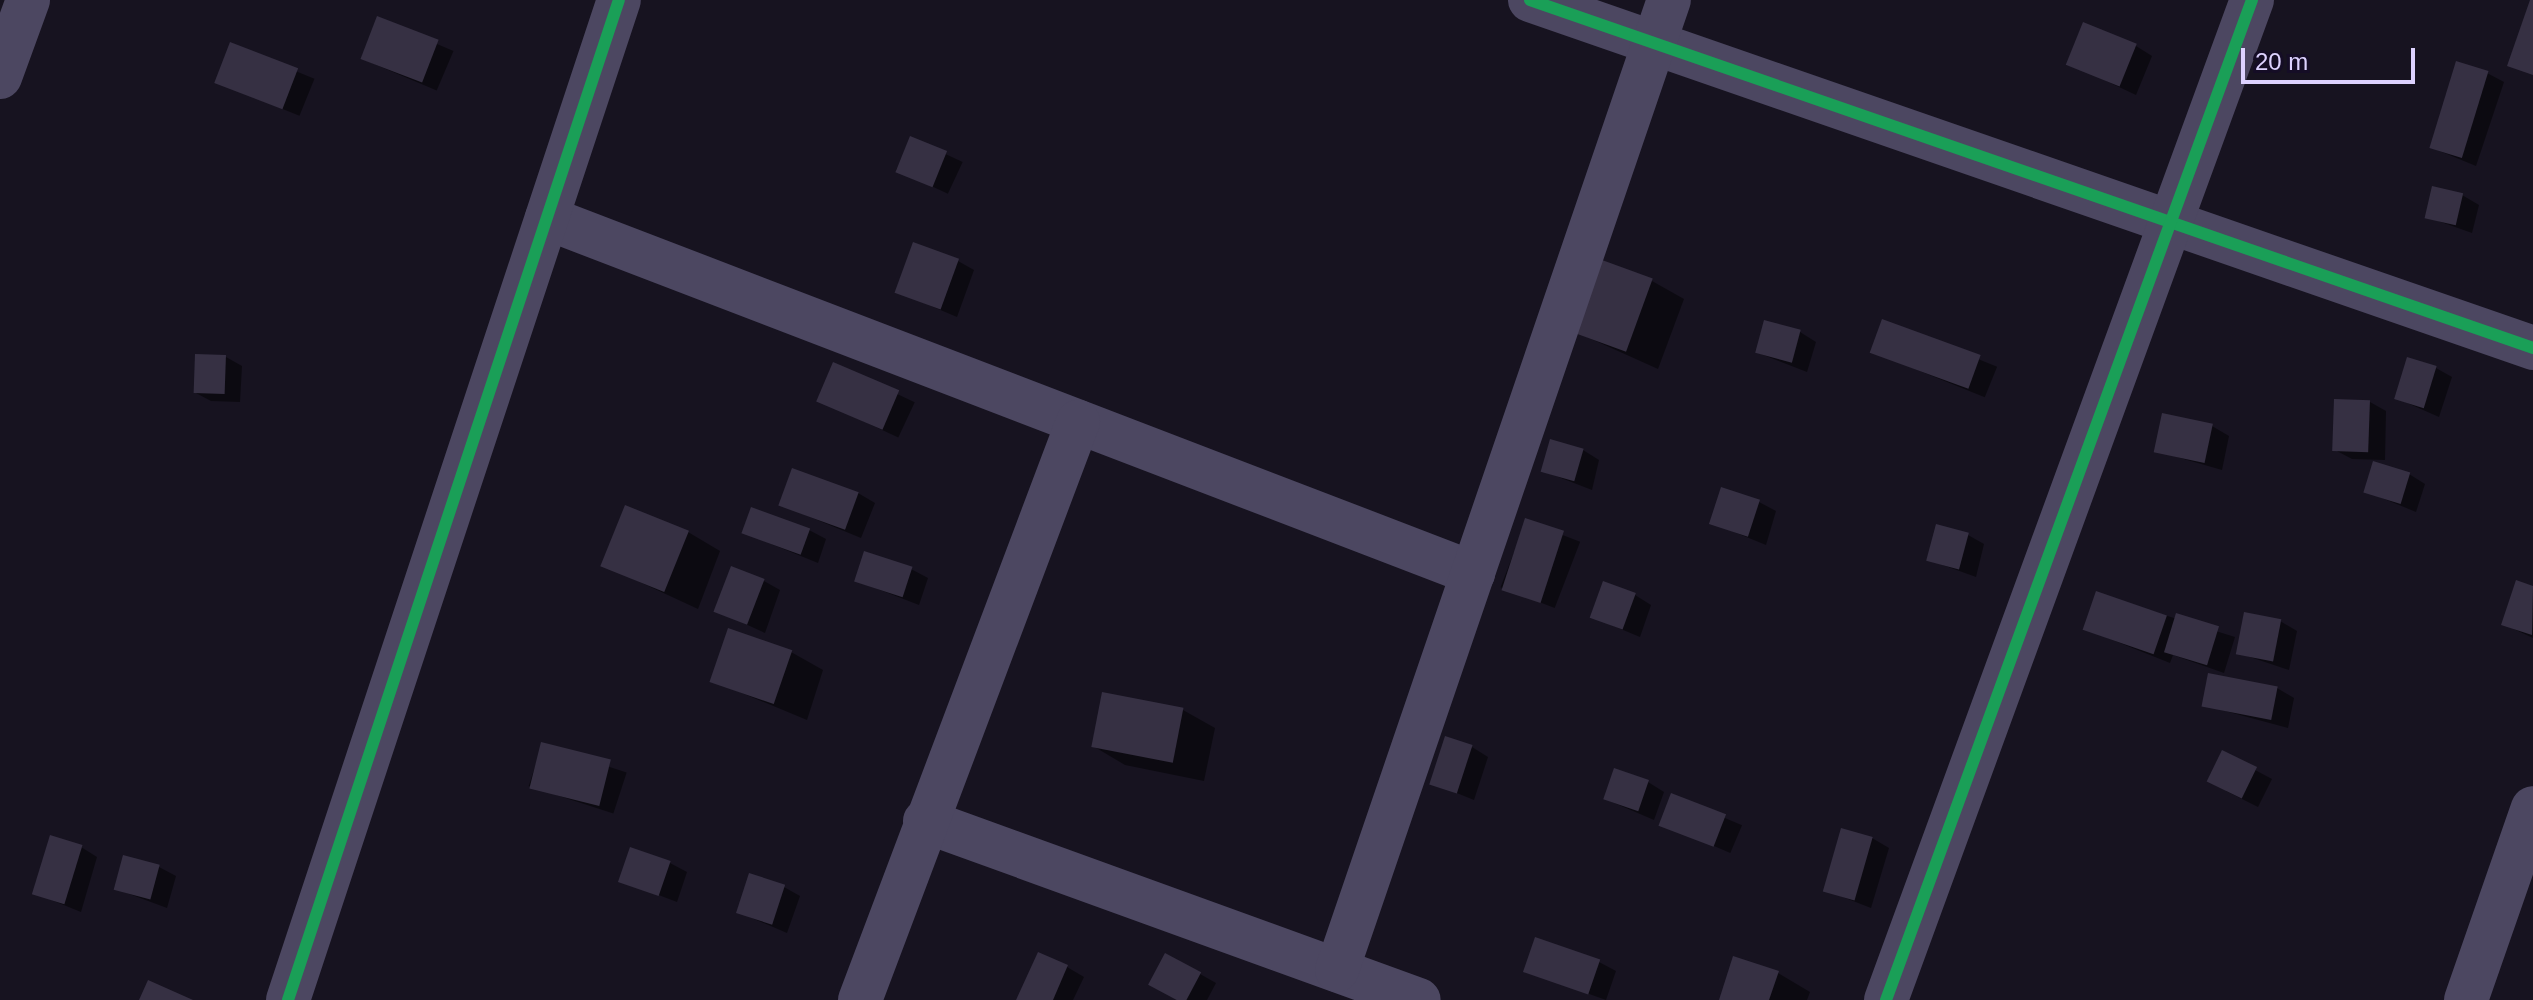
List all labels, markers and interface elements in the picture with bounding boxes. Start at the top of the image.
scale bar [2245,32,2419,82]
text: 20 m [2255,48,2308,75]

